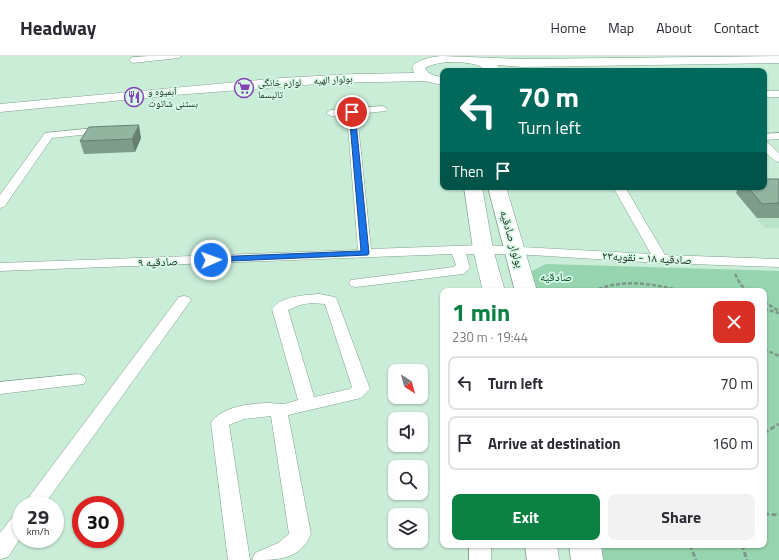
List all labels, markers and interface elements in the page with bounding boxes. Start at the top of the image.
text: Headway [20,13,96,42]
text: Home [551,17,586,38]
text: Map [608,17,634,38]
text: About [656,17,692,38]
text: Contact [714,17,759,38]
street label: بولوار الهیه [313,71,353,88]
place label: لوازم خانگی تالیسما [258,75,301,102]
text: 70 m [518,75,579,118]
supermarket icon: لوازم خانگی تالیسما [233,77,255,99]
place label: آبمیوه و بستنی شاتوت [148,84,198,111]
icon: left [452,84,504,136]
restaurant icon: آبمیوه و بستنی شاتوت [123,86,145,108]
pin [335,95,369,129]
icon: arrive [341,101,363,123]
text: Turn left [518,114,581,141]
text: Then [452,160,484,183]
icon: arrive [492,160,514,182]
street label: بولوار صادقیه [495,208,530,270]
position arrow [190,239,232,281]
street label: صادقیه ۱۸ - نقویه۲۳ [602,246,693,269]
street label: صادقیه ۹ [138,251,178,272]
park label: صادقیه [540,267,572,286]
text: 1 min [452,294,510,330]
button: close [713,301,755,343]
text: 230 m · 19:44 [452,327,528,347]
north arrow [388,364,428,404]
map controls [388,364,428,548]
icon: left [454,372,476,394]
text: Turn left [488,372,543,395]
text: 70 m [720,372,753,395]
button: sound [388,412,428,452]
icon: arrive [454,432,476,454]
text: Arrive at destination [488,432,621,455]
text: 160 m [712,432,753,455]
button: search [388,460,428,500]
button: Exit [452,494,600,540]
button: Share [608,494,755,540]
speed limit sign: 30 [72,496,124,548]
text: 29 [27,501,49,532]
button: layers [388,508,428,548]
text: km/h [27,524,49,539]

